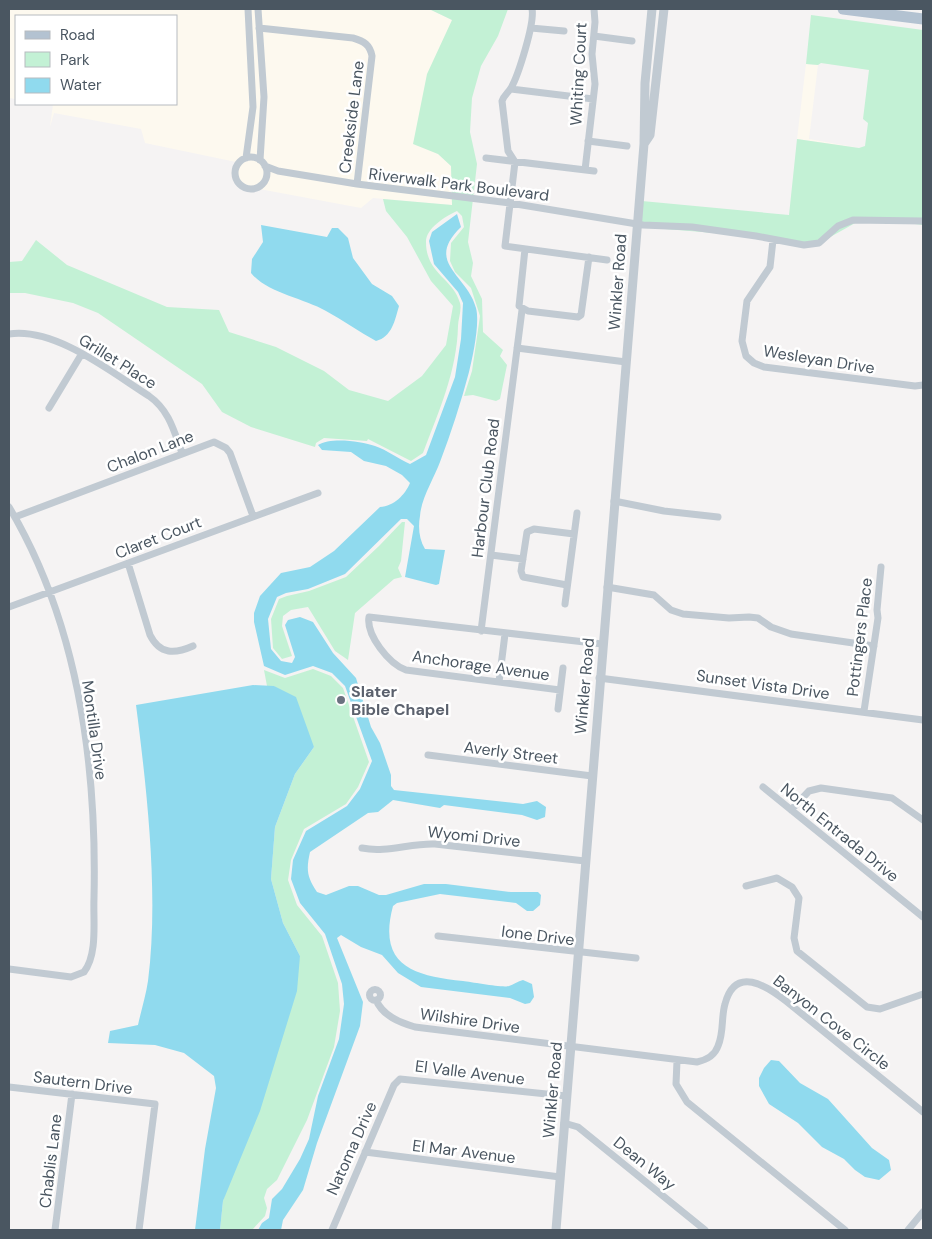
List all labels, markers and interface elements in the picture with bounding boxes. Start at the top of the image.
legend [15,15,178,105]
street label: Whiting Court [565,22,592,126]
text: Road [60,25,95,45]
text: Park [60,50,90,70]
street label: Creekside Lane [334,59,369,175]
text: Water [60,75,102,95]
street label: Riverwalk Park Boulevard [367,163,550,206]
street label: Winkler Road [604,233,631,331]
street label: Grillet Place [75,329,161,394]
street label: Wesleyan Drive [762,340,876,379]
street label: Harbour Club Road [467,417,504,559]
street label: Chalon Lane [104,425,197,478]
street label: Claret Court [112,511,204,564]
street label: Pottingers Place [842,577,877,698]
street label: Winkler Road [570,637,599,735]
street label: Anchorage Avenue [411,645,551,686]
street label: Sunset Vista Drive [695,665,831,704]
street label: Montilla Drive [77,679,112,781]
place label: Slater Bible Chapel [351,681,449,720]
marker: Slater Bible Chapel [335,694,347,706]
street label: Averly Street [463,736,559,769]
street label: North Entrada Drive [776,778,903,887]
street label: Wyomi Drive [426,821,521,852]
street label: Ione Drive [500,921,576,950]
street label: Banyon Cove Circle [769,970,895,1075]
street label: Wilshire Drive [419,1003,521,1038]
street label: Winkler Road [538,1041,567,1139]
street label: El Valle Avenue [414,1055,526,1090]
street label: Sautern Drive [32,1066,134,1099]
street label: Natoma Drive [321,1098,381,1198]
street label: Chablis Lane [34,1113,67,1209]
street label: Dean Way [609,1132,680,1195]
street label: El Mar Avenue [411,1135,517,1168]

